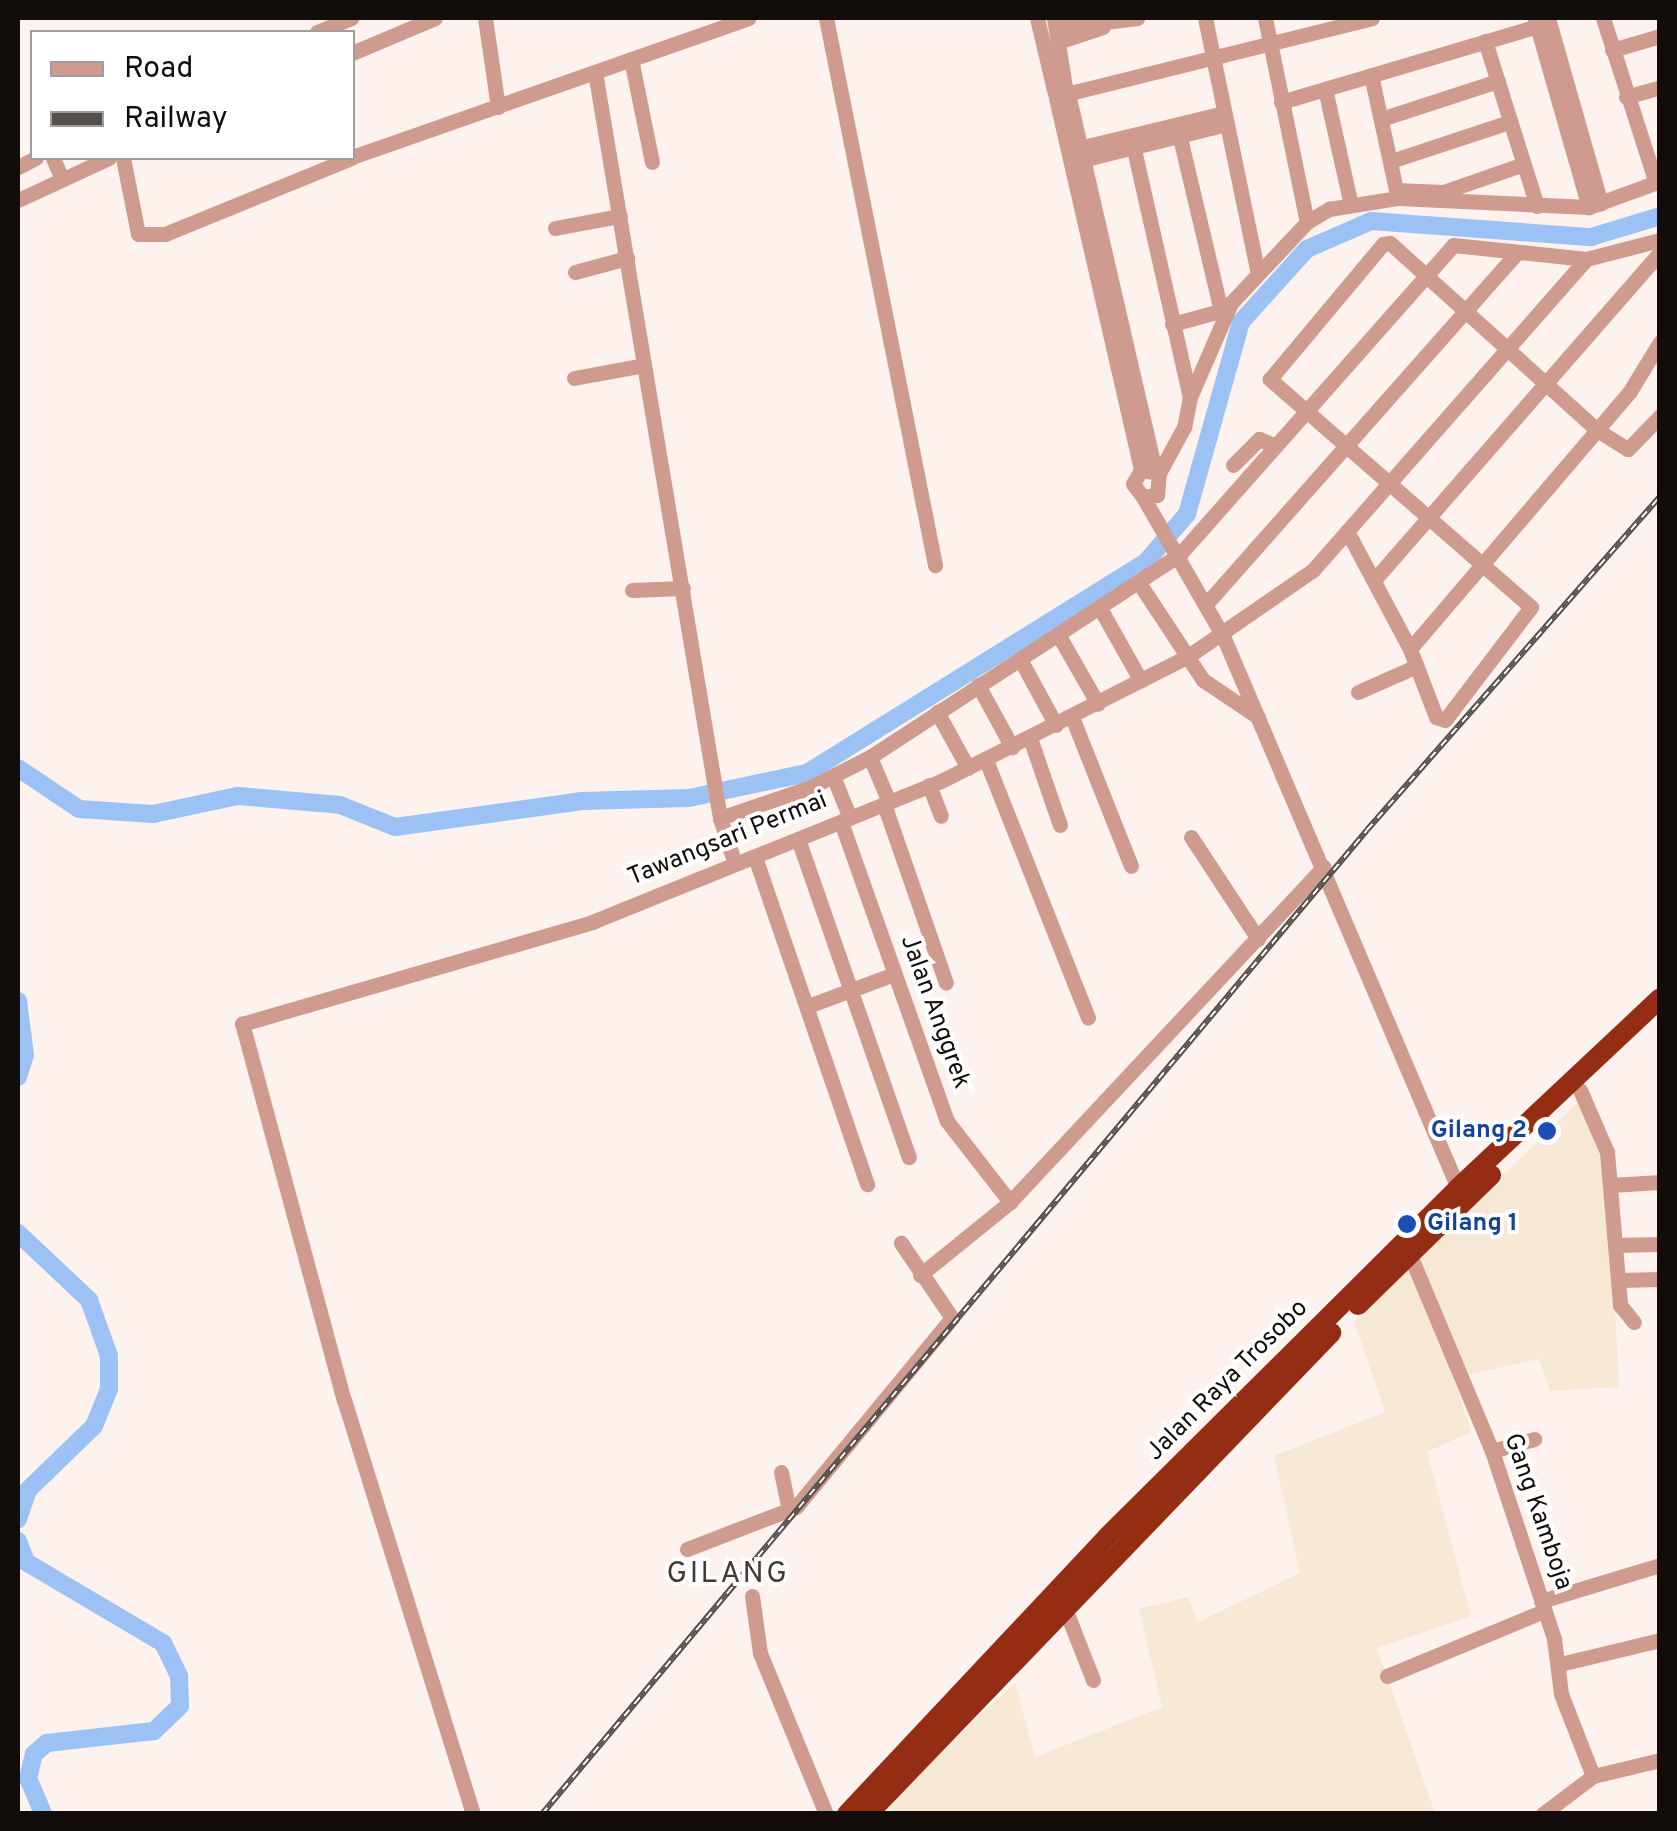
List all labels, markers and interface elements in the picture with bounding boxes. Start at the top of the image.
legend [30,30,355,160]
text: Road [124,51,193,88]
text: Railway [124,101,228,138]
street label: Tawangsari Permai [624,786,832,894]
street label: Jalan Anggrek [892,931,976,1093]
place label: Gilang 2 [1431,1116,1527,1146]
marker: Gilang 2 [1536,1120,1558,1142]
place label: Gilang 1 [1427,1209,1518,1239]
marker: Gilang 1 [1396,1213,1418,1235]
street label: Jalan Raya Trosobo [1141,1294,1315,1468]
street label: Gang Kamboja [1496,1430,1578,1594]
district label: GILANG [667,1557,789,1593]

